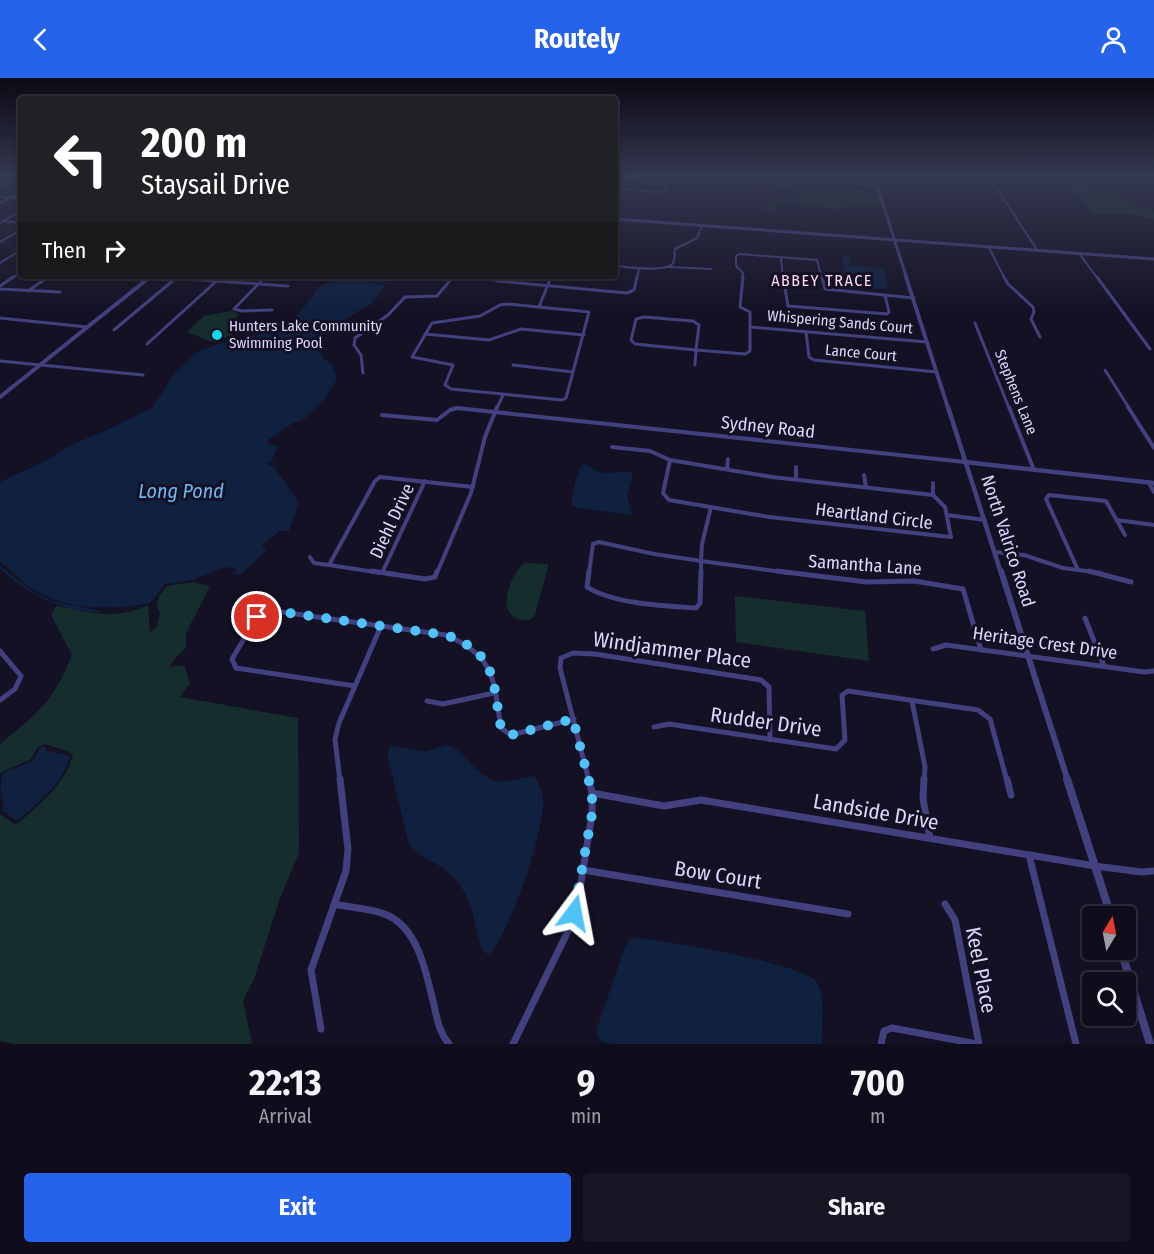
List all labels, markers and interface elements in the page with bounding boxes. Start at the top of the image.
icon: back [24,23,57,56]
text: Routely [534,23,620,55]
icon: person [1097,23,1130,56]
text: 200 m [141,118,247,168]
icon: left [42,120,120,198]
text: Staysail Drive [141,169,290,201]
icon: right [98,234,131,267]
text: Then [42,237,86,264]
district label: ABBEY TRACE [771,271,873,290]
street label: Whispering Sands Court [766,307,914,337]
place label: Hunters Lake Community Swimming Pool [229,317,382,352]
marker: Hunters Lake Community Swimming Pool [210,328,224,342]
street label: Lance Court [824,341,898,365]
street label: Stephens Lane [991,347,1041,437]
street label: Sydney Road [720,411,816,443]
street label: North Valrico Road [976,472,1040,610]
water label: Long Pond [138,479,224,503]
street label: Diehl Drive [365,480,419,562]
street label: Heartland Circle [814,498,934,534]
street label: Samantha Lane [808,550,922,580]
pin [231,591,282,642]
icon: arrive [240,600,273,633]
street label: Heritage Crest Drive [971,622,1119,664]
street label: Windjammer Place [591,626,753,674]
street label: Rudder Drive [709,701,823,743]
street label: Landside Drive [811,788,941,836]
street label: Bow Court [673,855,763,895]
position arrow [542,881,606,945]
north arrow [1082,906,1136,960]
map controls [1082,906,1136,1026]
street label: Keel Place [960,925,1002,1015]
button: search [1082,972,1136,1026]
text: 22:13 [249,1061,322,1105]
text: 9 [577,1061,595,1105]
text: 700 [851,1061,905,1105]
text: Arrival [259,1104,312,1128]
text: min [571,1104,602,1128]
text: m [870,1104,886,1128]
button: Exit [24,1173,571,1242]
button: Share [583,1173,1130,1242]

